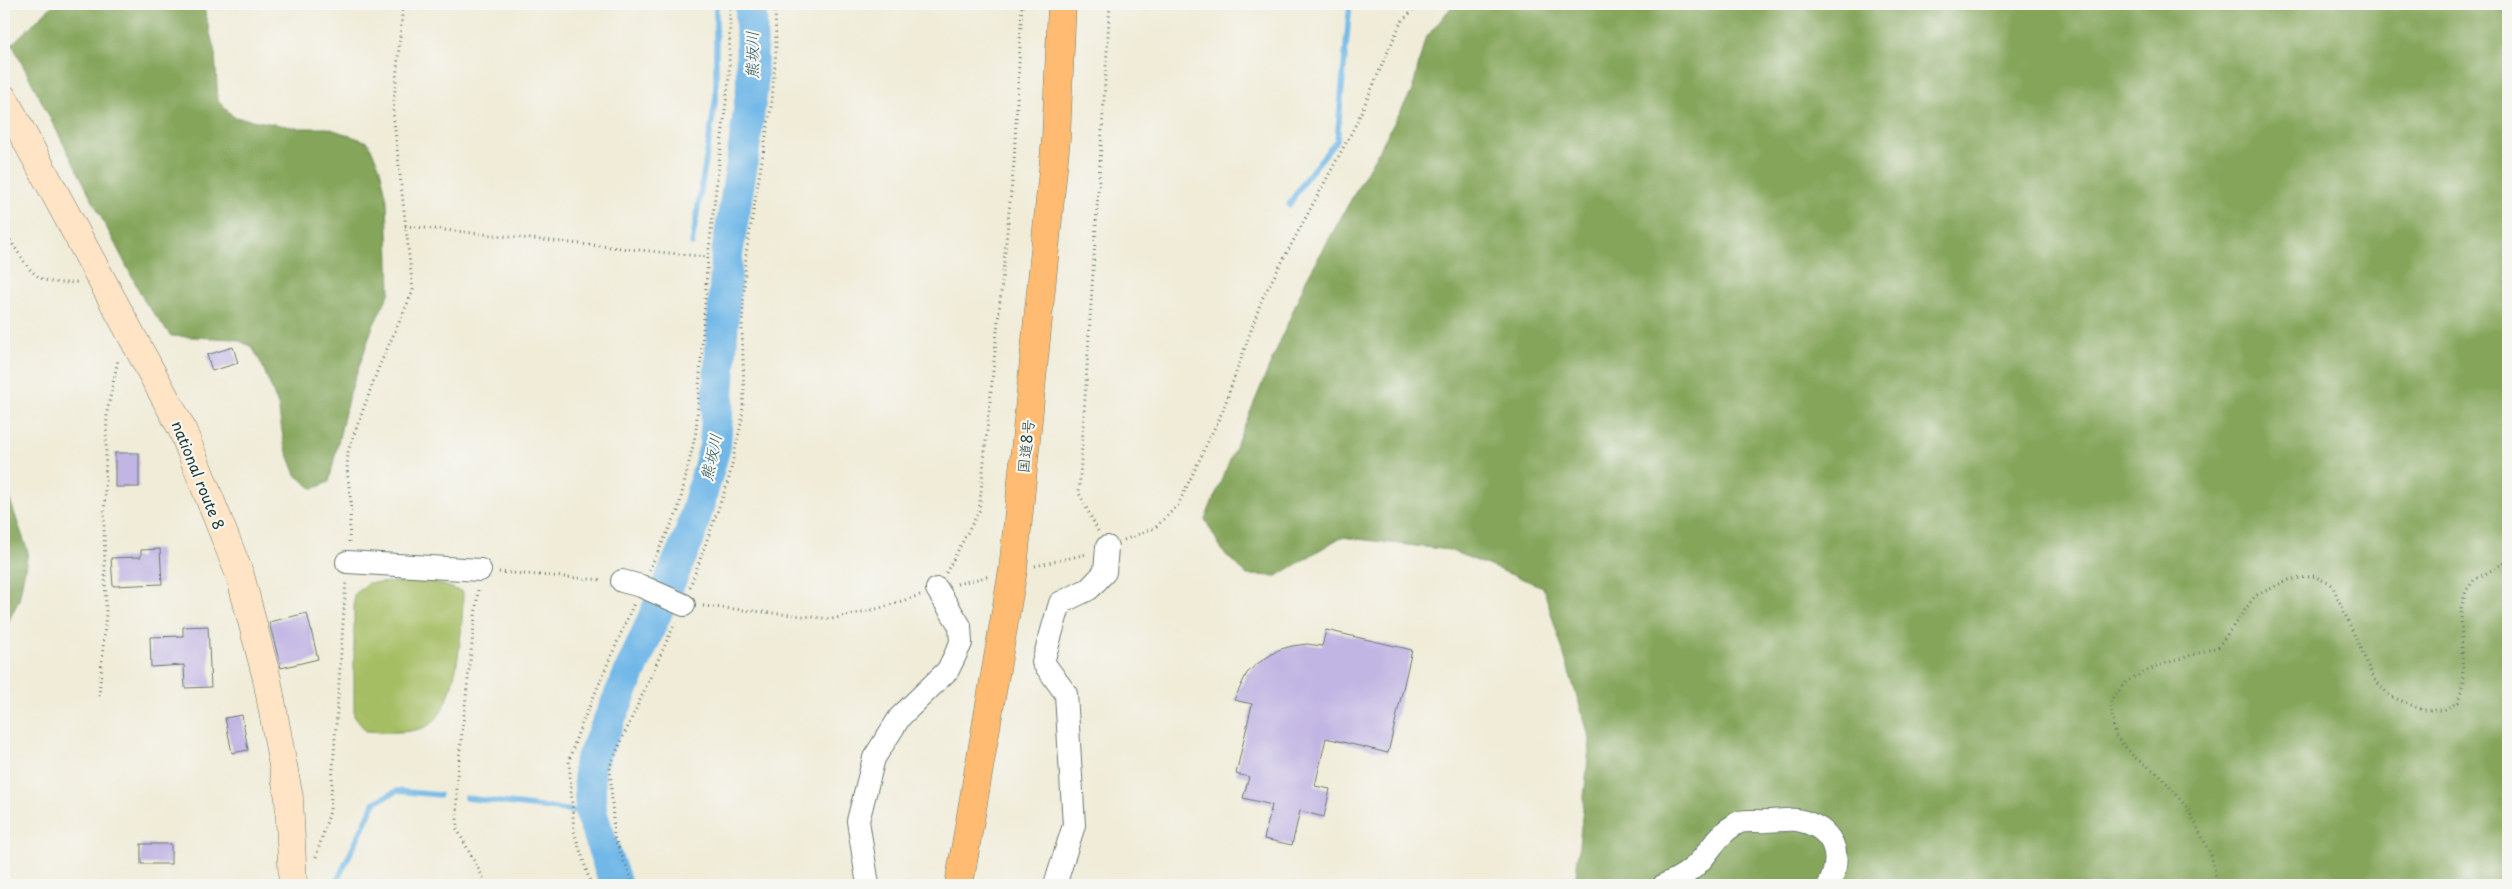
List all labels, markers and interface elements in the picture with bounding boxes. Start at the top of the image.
water label: 熊坂川 [739,31,763,79]
street label: national route 8 [167,417,231,533]
street label: 国道8号 [1011,418,1039,474]
water label: 熊坂川 [693,431,727,483]

